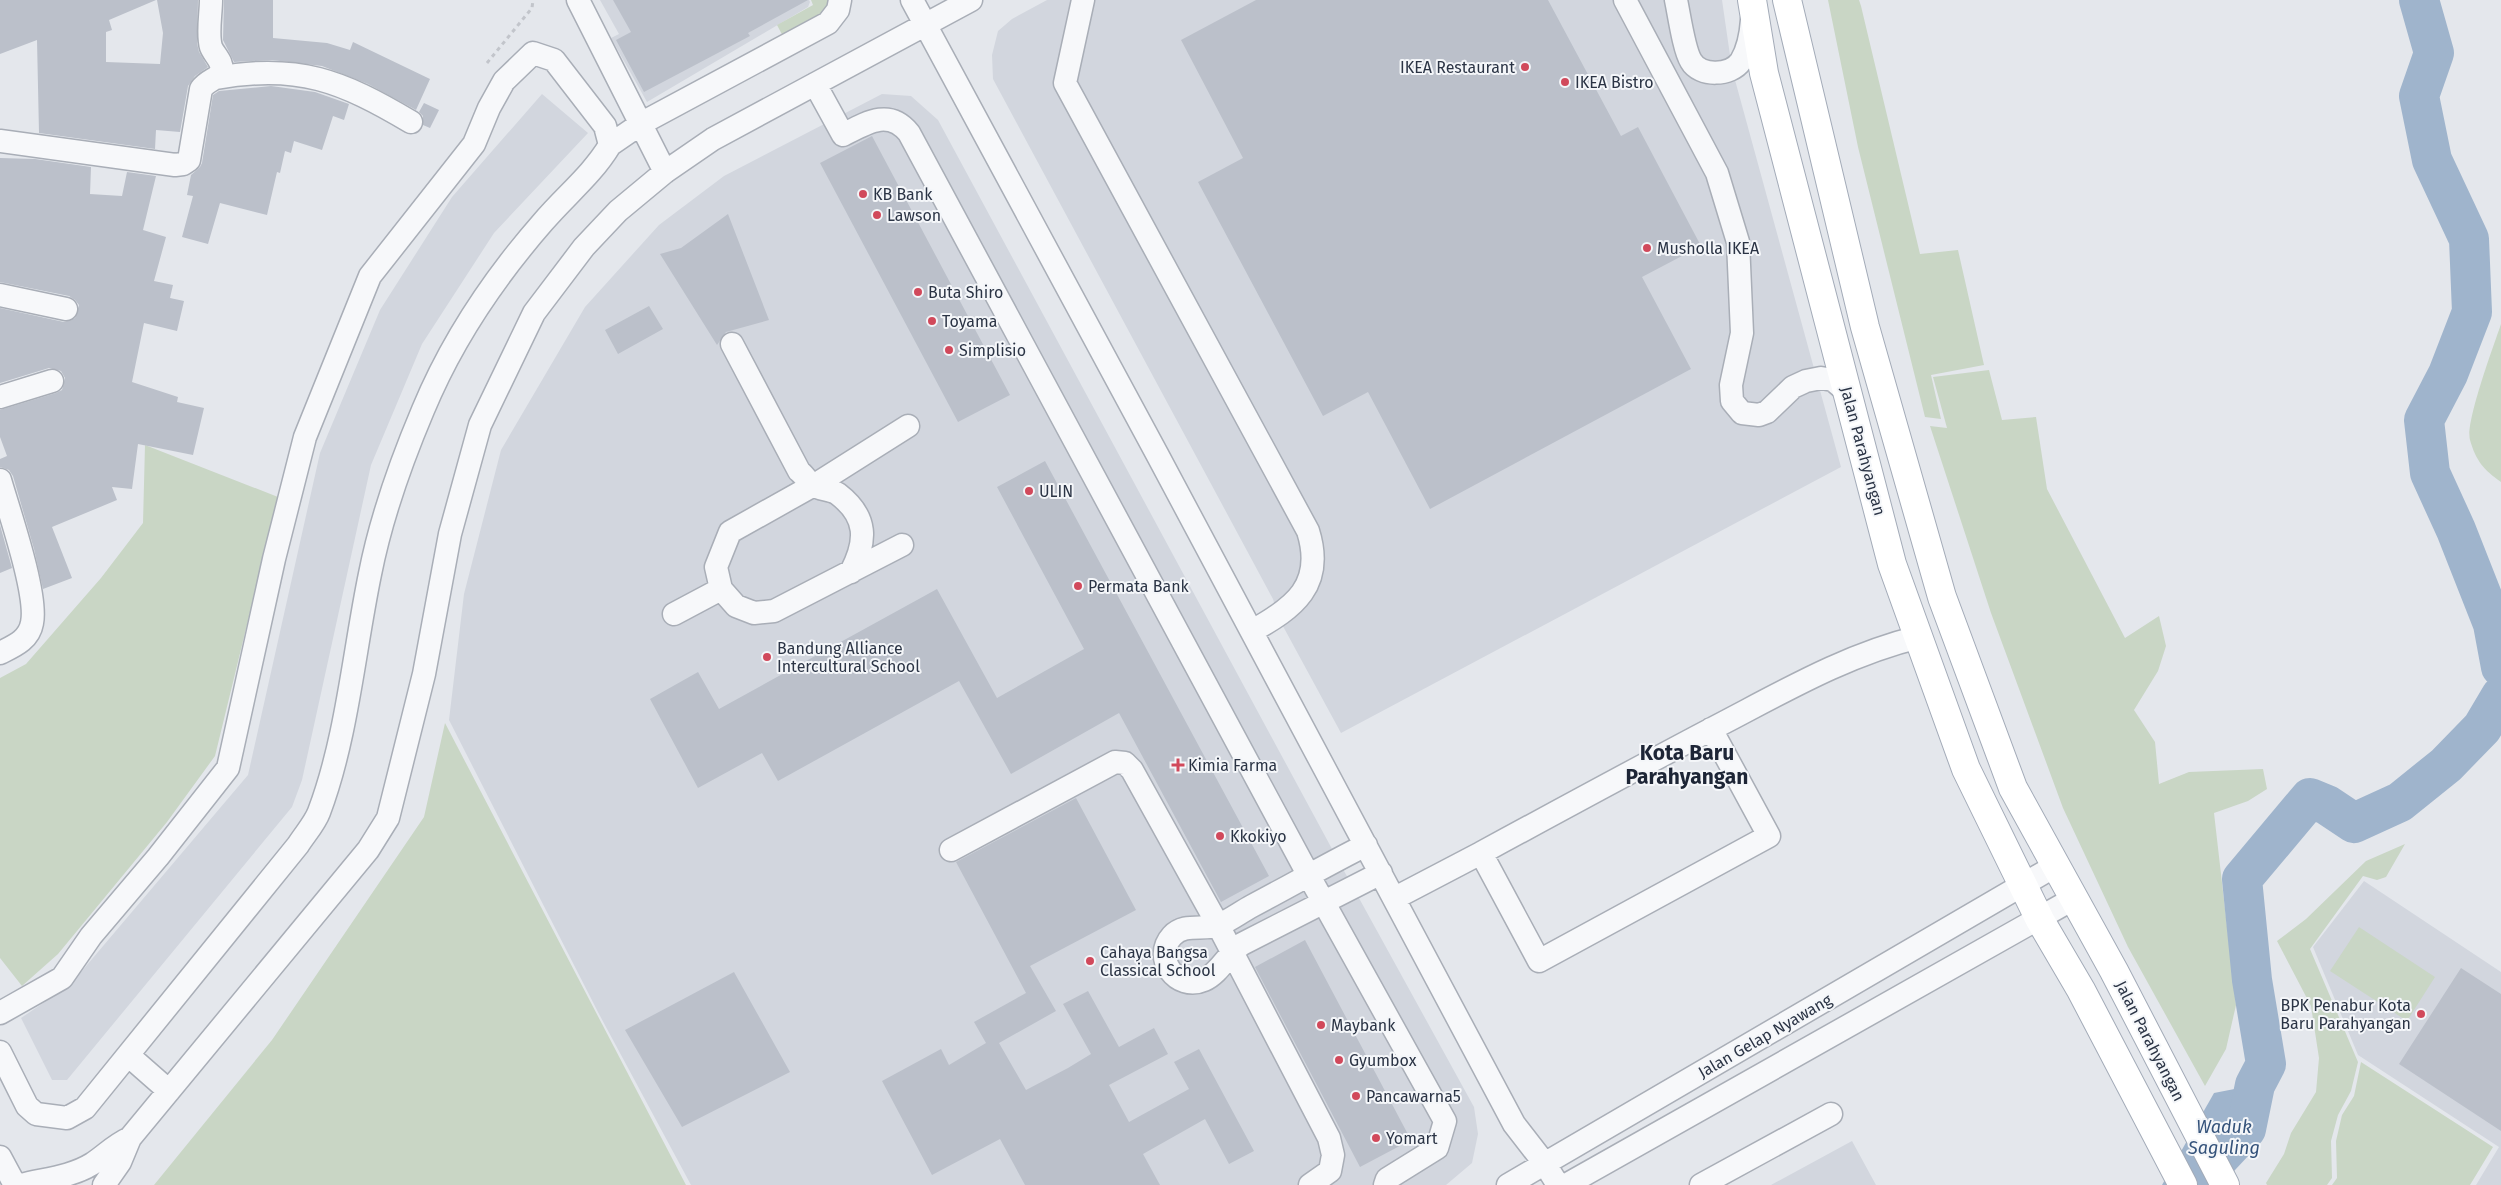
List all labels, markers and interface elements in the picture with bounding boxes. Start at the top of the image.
place label: IKEA Restaurant [1400,58,1515,77]
marker: IKEA Restaurant [1519,61,1531,73]
place label: IKEA Bistro [1575,73,1654,92]
marker: IKEA Bistro [1559,76,1571,88]
place label: KB Bank [873,185,933,204]
marker: KB Bank [857,188,869,200]
place label: Lawson [887,206,941,225]
marker: Lawson [871,209,883,221]
place label: Musholla IKEA [1657,239,1760,258]
marker: Musholla IKEA [1641,242,1653,254]
place label: Buta Shiro [928,283,1003,302]
marker: Buta Shiro [912,286,924,298]
place label: Toyama [942,312,997,331]
marker: Toyama [926,315,938,327]
place label: Simplisio [959,341,1026,360]
marker: Simplisio [943,344,955,356]
street label: Jalan Parahyangan [1837,384,1889,518]
place label: ULIN [1039,482,1073,501]
marker: ULIN [1023,485,1035,497]
place label: Permata Bank [1088,577,1190,596]
marker: Permata Bank [1072,580,1084,592]
place label: Bandung Alliance Intercultural School [777,639,920,676]
marker: Bandung Alliance Intercultural School [761,651,773,663]
district label: Kota Baru Parahyangan [1626,740,1748,790]
place label: Kimia Farma [1188,756,1277,775]
marker: Kimia Farma [1172,759,1184,771]
place label: Kkokiyo [1230,827,1287,846]
marker: Kkokiyo [1214,830,1226,842]
place label: Cahaya Bangsa Classical School [1100,943,1216,980]
marker: Cahaya Bangsa Classical School [1084,955,1096,967]
street label: Jalan Parahyangan [2111,977,2189,1105]
street label: Jalan Gelap Nyawang [1695,990,1836,1082]
place label: BPK Penabur Kota Baru Parahyangan [2280,996,2411,1033]
marker: BPK Penabur Kota Baru Parahyangan [2415,1008,2427,1020]
place label: Maybank [1331,1016,1396,1035]
marker: Maybank [1315,1019,1327,1031]
place label: Gyumbox [1349,1051,1417,1070]
marker: Gyumbox [1333,1054,1345,1066]
place label: Pancawarna5 [1366,1087,1461,1106]
marker: Pancawarna5 [1350,1090,1362,1102]
water label: Waduk Saguling [2187,1116,2260,1159]
place label: Yomart [1386,1129,1438,1148]
marker: Yomart [1370,1132,1382,1144]

